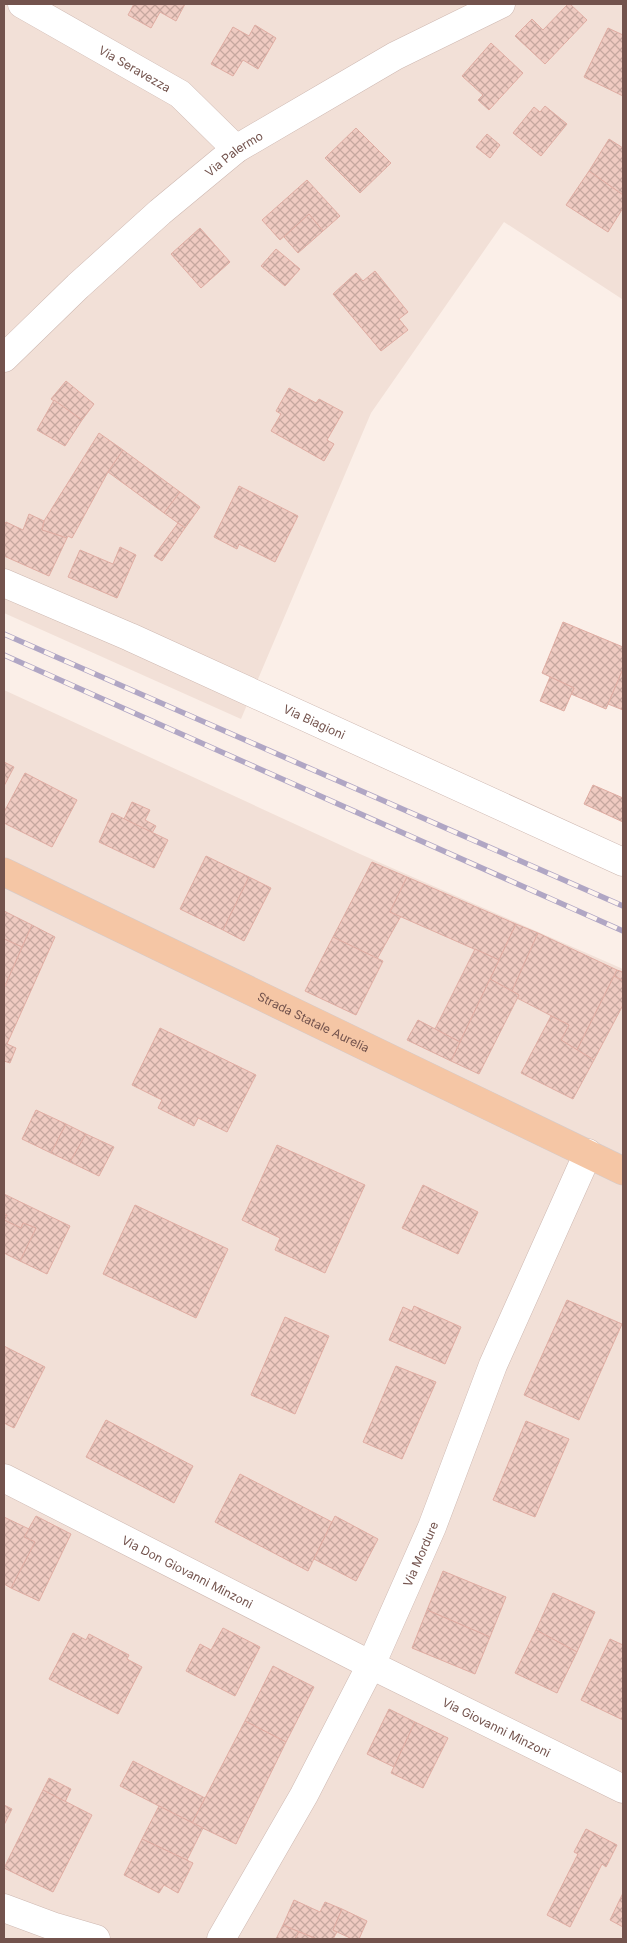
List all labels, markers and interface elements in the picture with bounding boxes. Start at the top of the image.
street label: Via Seravezza [96,42,174,95]
street label: Via Palermo [202,128,265,179]
street label: Via Biagioni [281,701,348,742]
street label: Strada Statale Aurelia [256,988,372,1055]
street label: Via Mordure [399,1519,441,1589]
street label: Via Don Giovanni Minzoni [120,1532,256,1611]
street label: Via Giovanni Minzoni [440,1694,553,1760]

